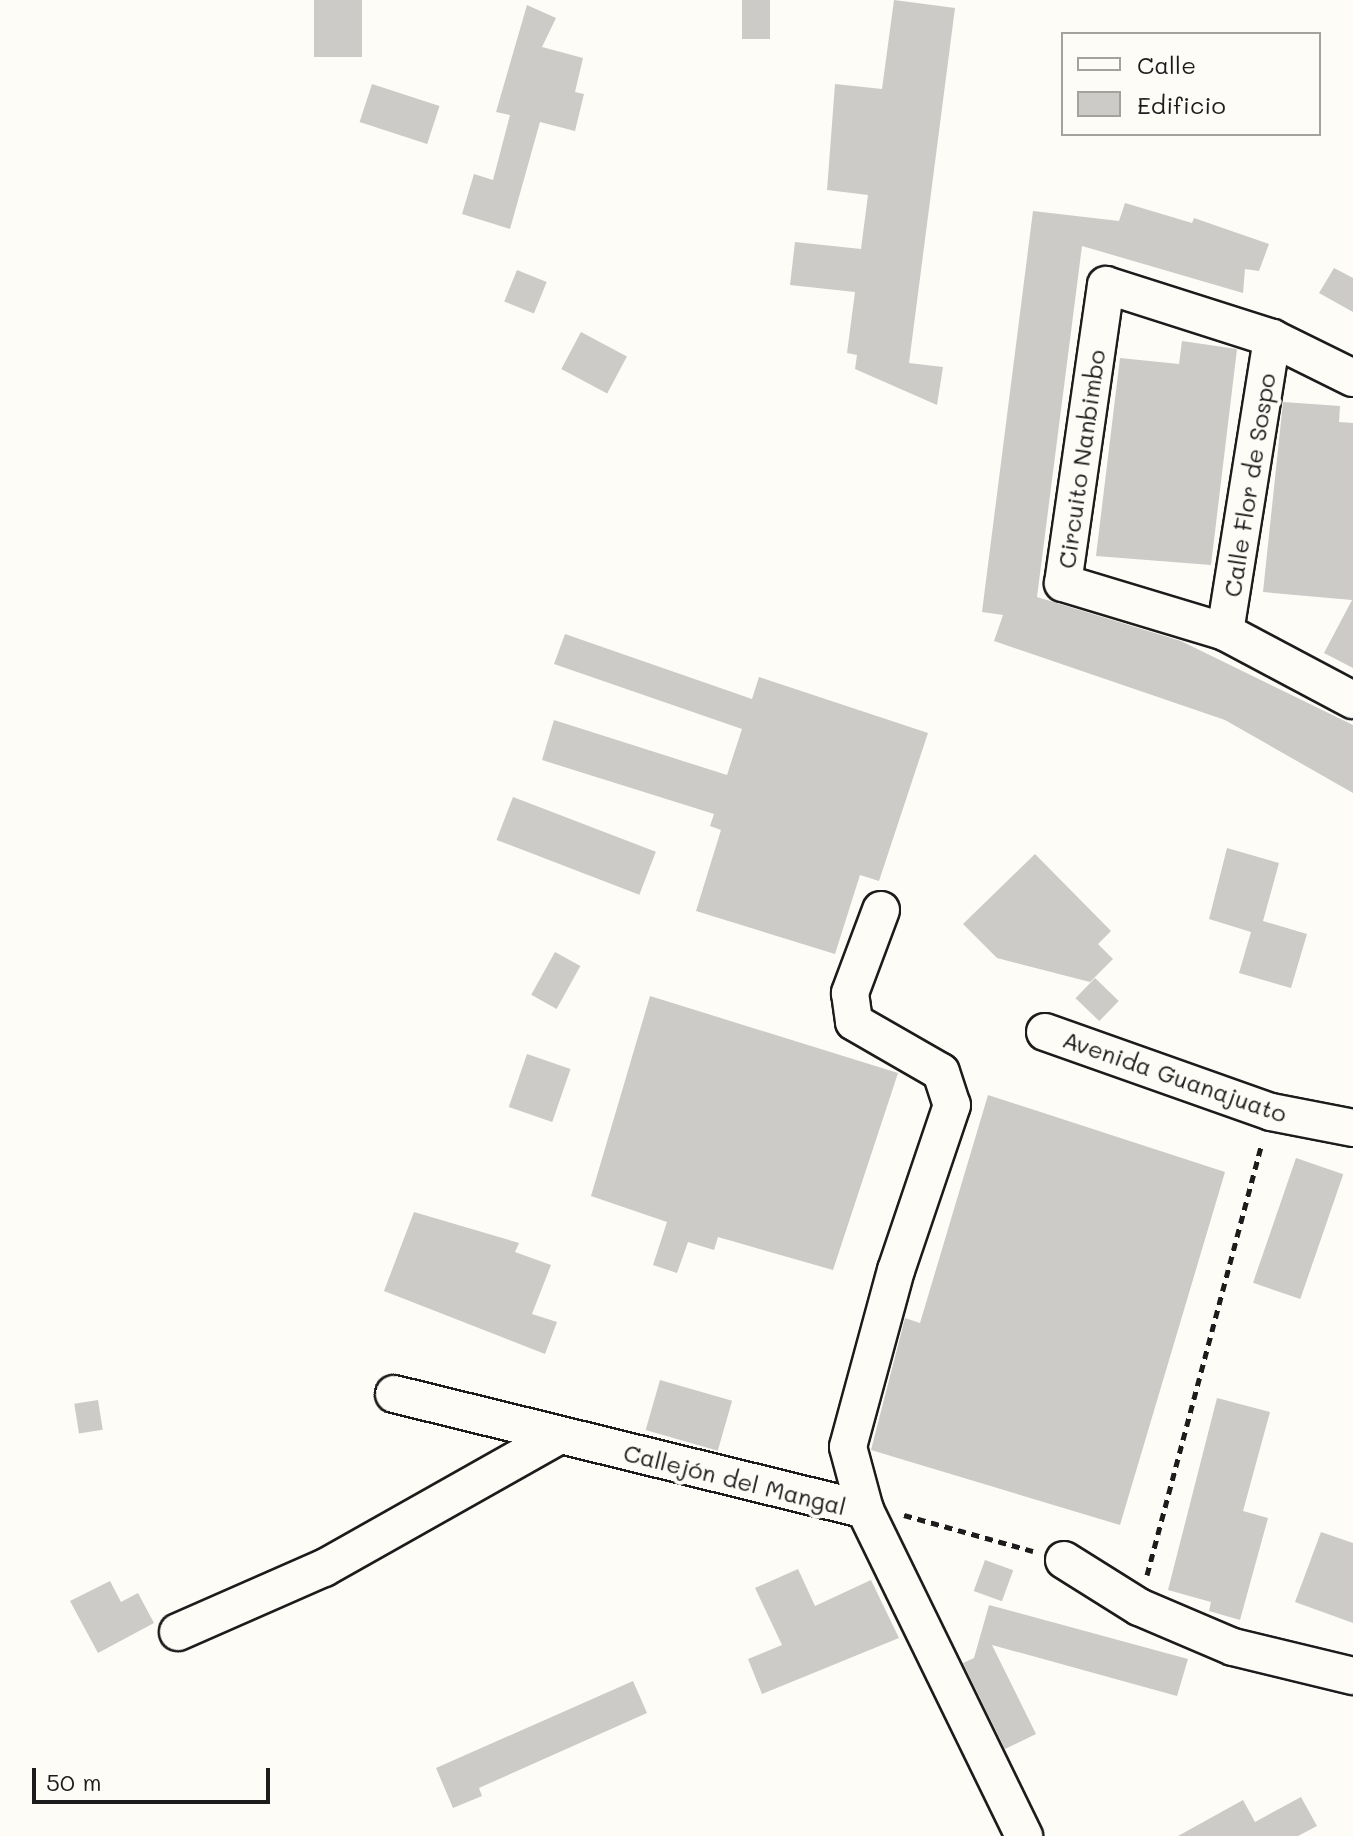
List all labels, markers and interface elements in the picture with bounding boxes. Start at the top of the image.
legend [1061,32,1321,136]
text: Calle [1137,49,1196,80]
text: Edificio [1137,89,1226,120]
street label: Circuito Nanbimbo [1051,348,1111,570]
street label: Calle Flor de Sospo [1217,371,1281,599]
street label: Avenida Guanajuato [1059,1024,1291,1128]
street label: Callejón del Mangal [621,1437,849,1521]
scale bar [36,1752,274,1802]
text: 50 m [46,1766,102,1797]

